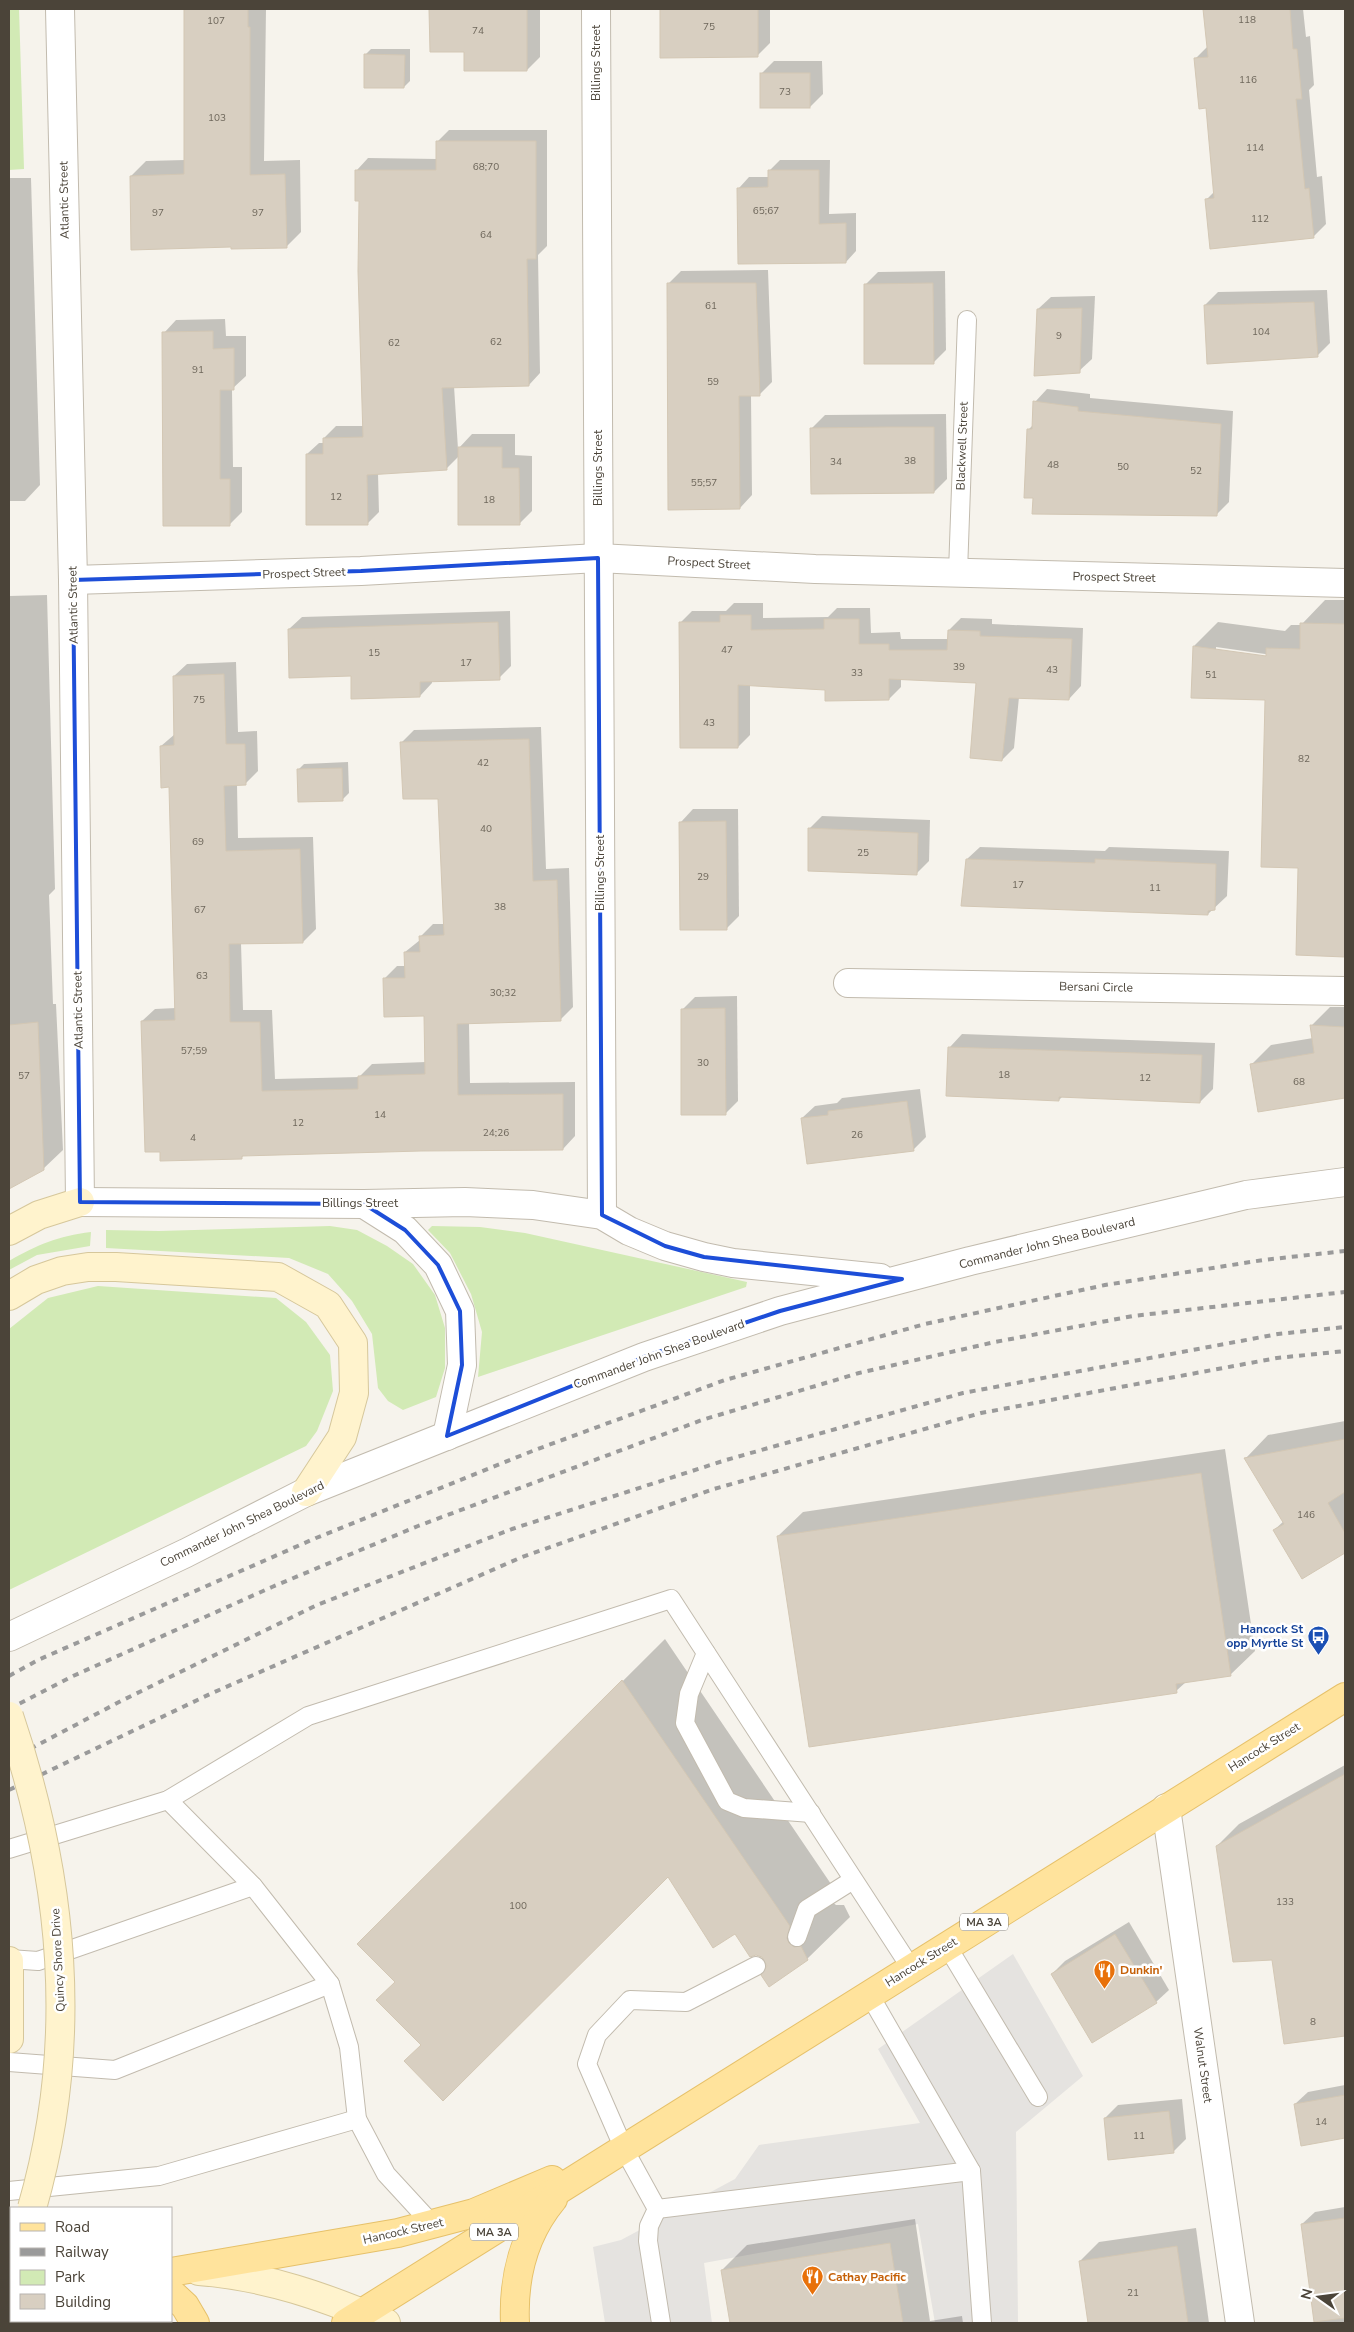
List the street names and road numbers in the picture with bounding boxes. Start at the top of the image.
street label: Billings Street [588,24,604,101]
street label: Atlantic Street [55,160,73,239]
street label: Blackwell Street [952,401,972,491]
street label: Billings Street [590,429,606,506]
street label: Prospect Street [667,553,752,573]
street label: Prospect Street [262,564,347,582]
street label: Atlantic Street [64,565,82,644]
street label: Prospect Street [1072,568,1156,586]
street label: Billings Street [592,834,608,911]
street label: Atlantic Street [69,970,87,1049]
street label: Bersani Circle [1059,978,1133,996]
street label: Billings Street [322,1195,399,1211]
street label: Commander John Shea Boulevard [957,1213,1137,1273]
street label: Commander John Shea Boulevard [571,1316,747,1392]
street label: Commander John Shea Boulevard [157,1477,327,1571]
street label: Hancock Street [1225,1718,1304,1775]
street label: Quincy Shore Drive [47,1908,69,2012]
road number: MA 3A [960,1914,1008,1930]
street label: Hancock Street [882,1933,961,1990]
street label: Walnut Street [1190,2026,1216,2105]
street label: Hancock Street [361,2214,445,2248]
road number: MA 3A [470,2224,518,2240]

